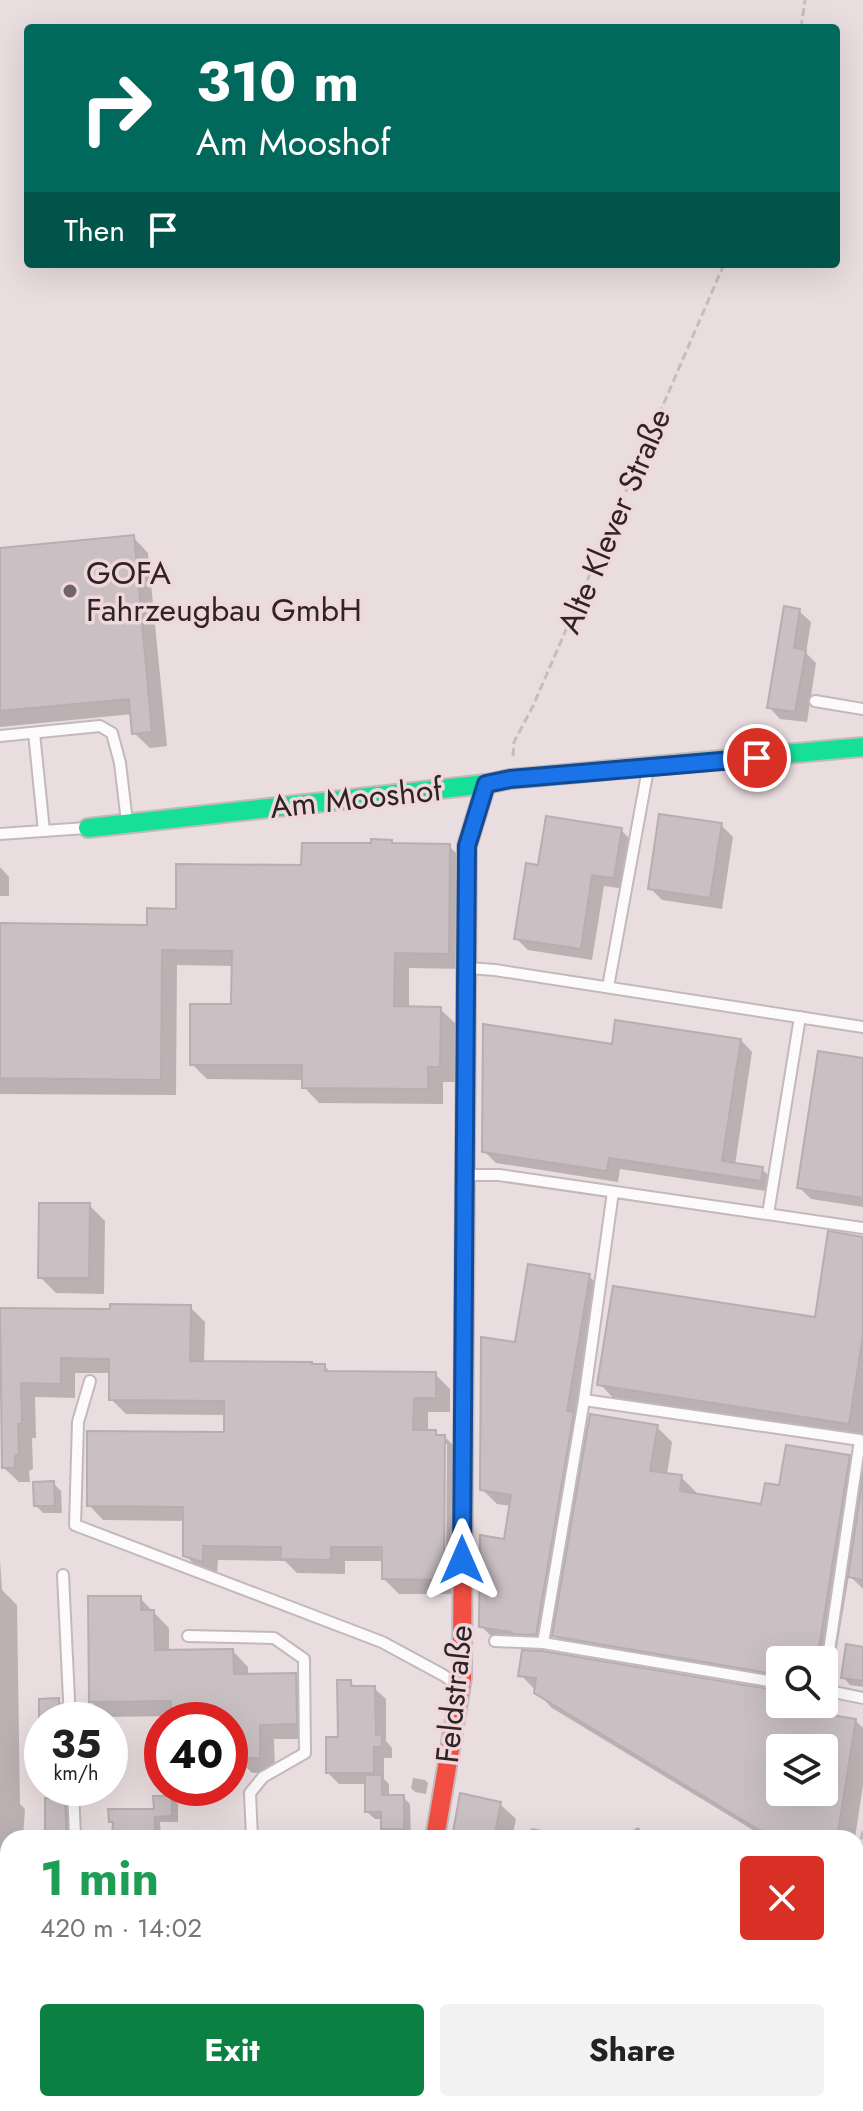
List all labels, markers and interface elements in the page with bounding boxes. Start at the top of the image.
text: 310 m [196,41,359,122]
icon: right [64,56,168,160]
text: Am Mooshof [196,116,390,168]
icon: arrive [141,208,185,252]
text: Then [64,209,125,252]
street label: Alte Klever Straße [546,401,682,641]
place label: GOFA Fahrzeugbau GmbH [86,550,362,633]
marker: GOFA Fahrzeugbau GmbH [61,582,79,600]
pin [723,724,791,792]
icon: arrive [735,736,779,780]
street label: Am Mooshof [268,766,445,830]
position arrow [420,1518,504,1602]
street label: Feldstraße [424,1623,484,1765]
map controls [766,1646,838,1806]
button: search [766,1646,838,1718]
speed limit sign: 40 [144,1702,248,1806]
text: 35 [51,1715,101,1773]
button: layers [766,1734,838,1806]
text: km/h [53,1759,99,1788]
text: 1 min [40,1844,159,1913]
button: close [740,1856,824,1940]
text: 420 m · 14:02 [40,1909,202,1947]
button: Exit [40,2004,424,2096]
button: Share [440,2004,824,2096]

